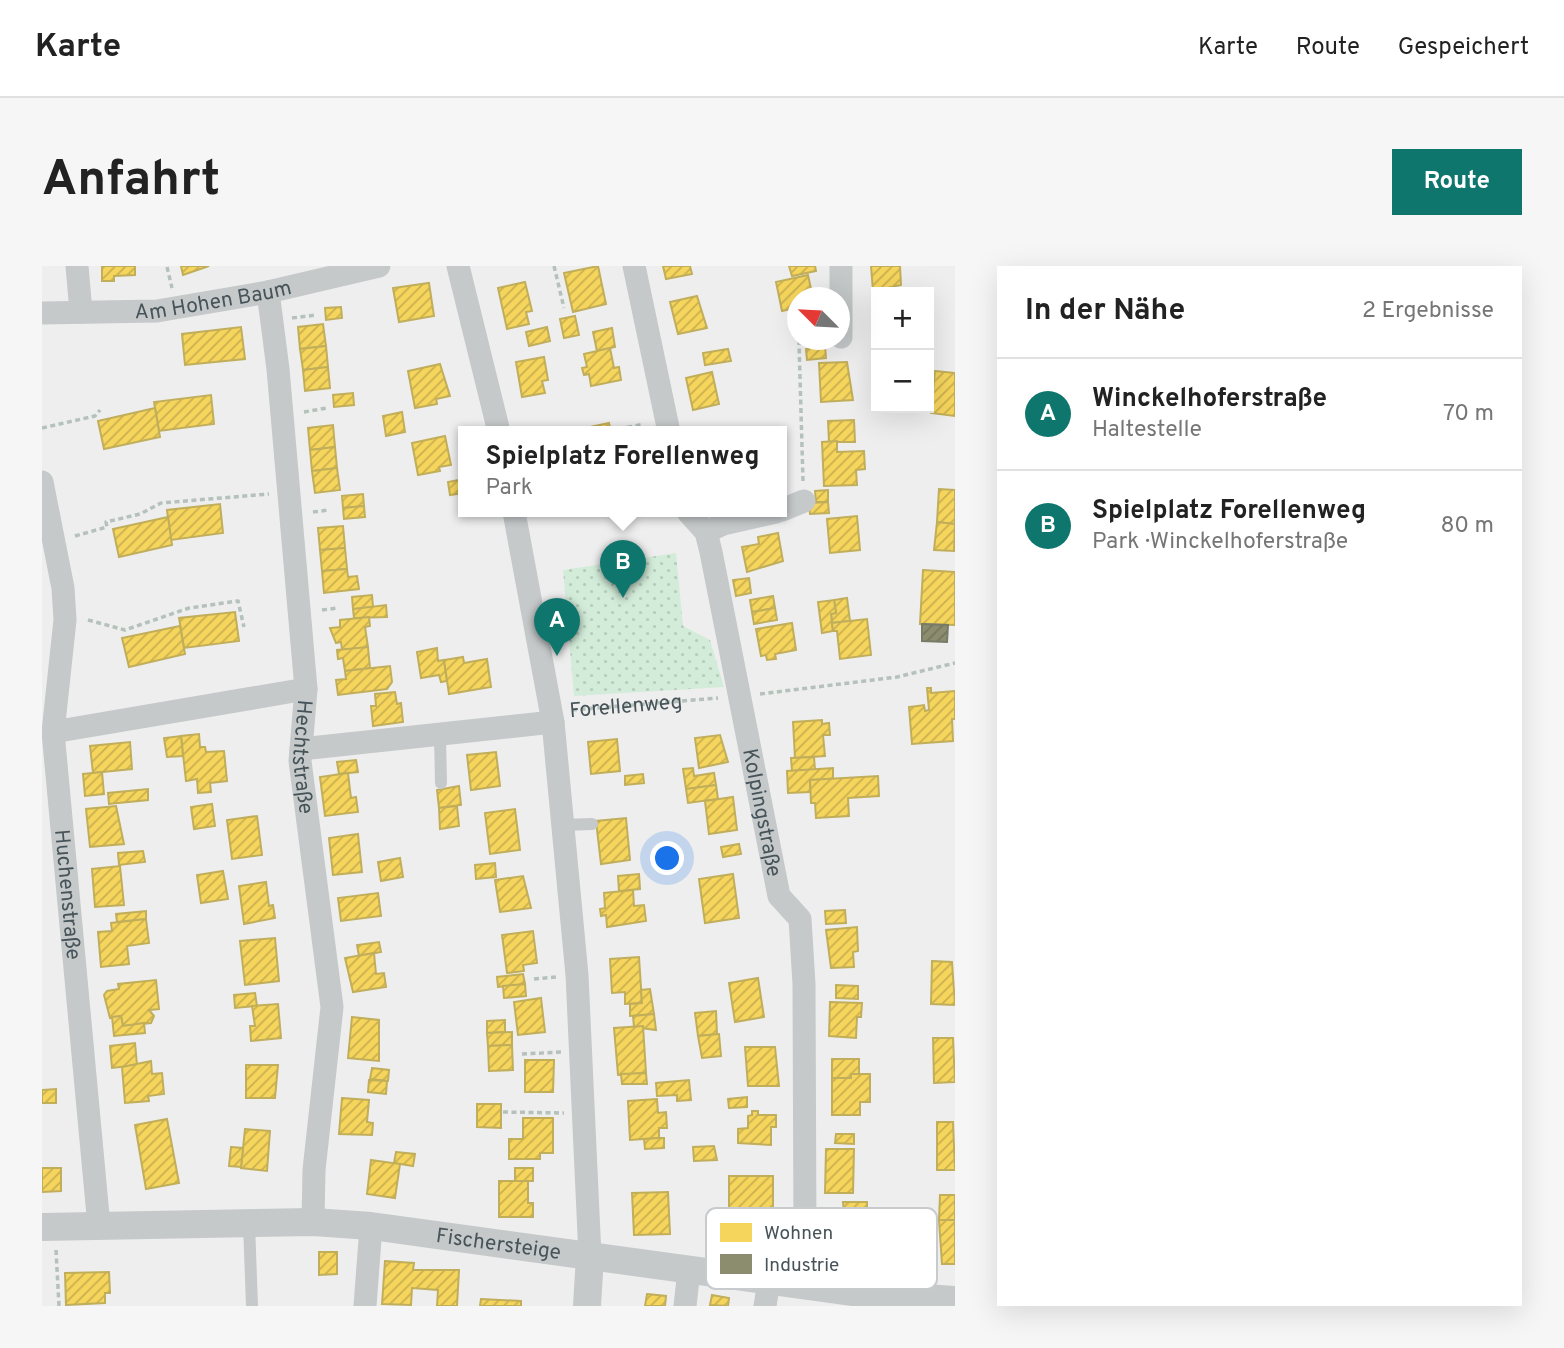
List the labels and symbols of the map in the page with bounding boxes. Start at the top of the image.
street label: Am Hohen Baum [134,275,295,327]
north arrow [787,287,850,350]
pin: B [600,540,646,598]
pin: A [534,598,580,656]
street label: Forellenweg [568,689,683,725]
street label: Hechtstraße [285,699,319,816]
street label: Kolpingstraße [735,746,787,879]
street label: Huchenstraße [47,828,86,961]
your location [650,841,684,875]
legend [706,1208,937,1289]
text: Wohnen [764,1222,833,1246]
street label: Fischersteige [434,1223,563,1267]
text: Industrie [764,1254,839,1278]

